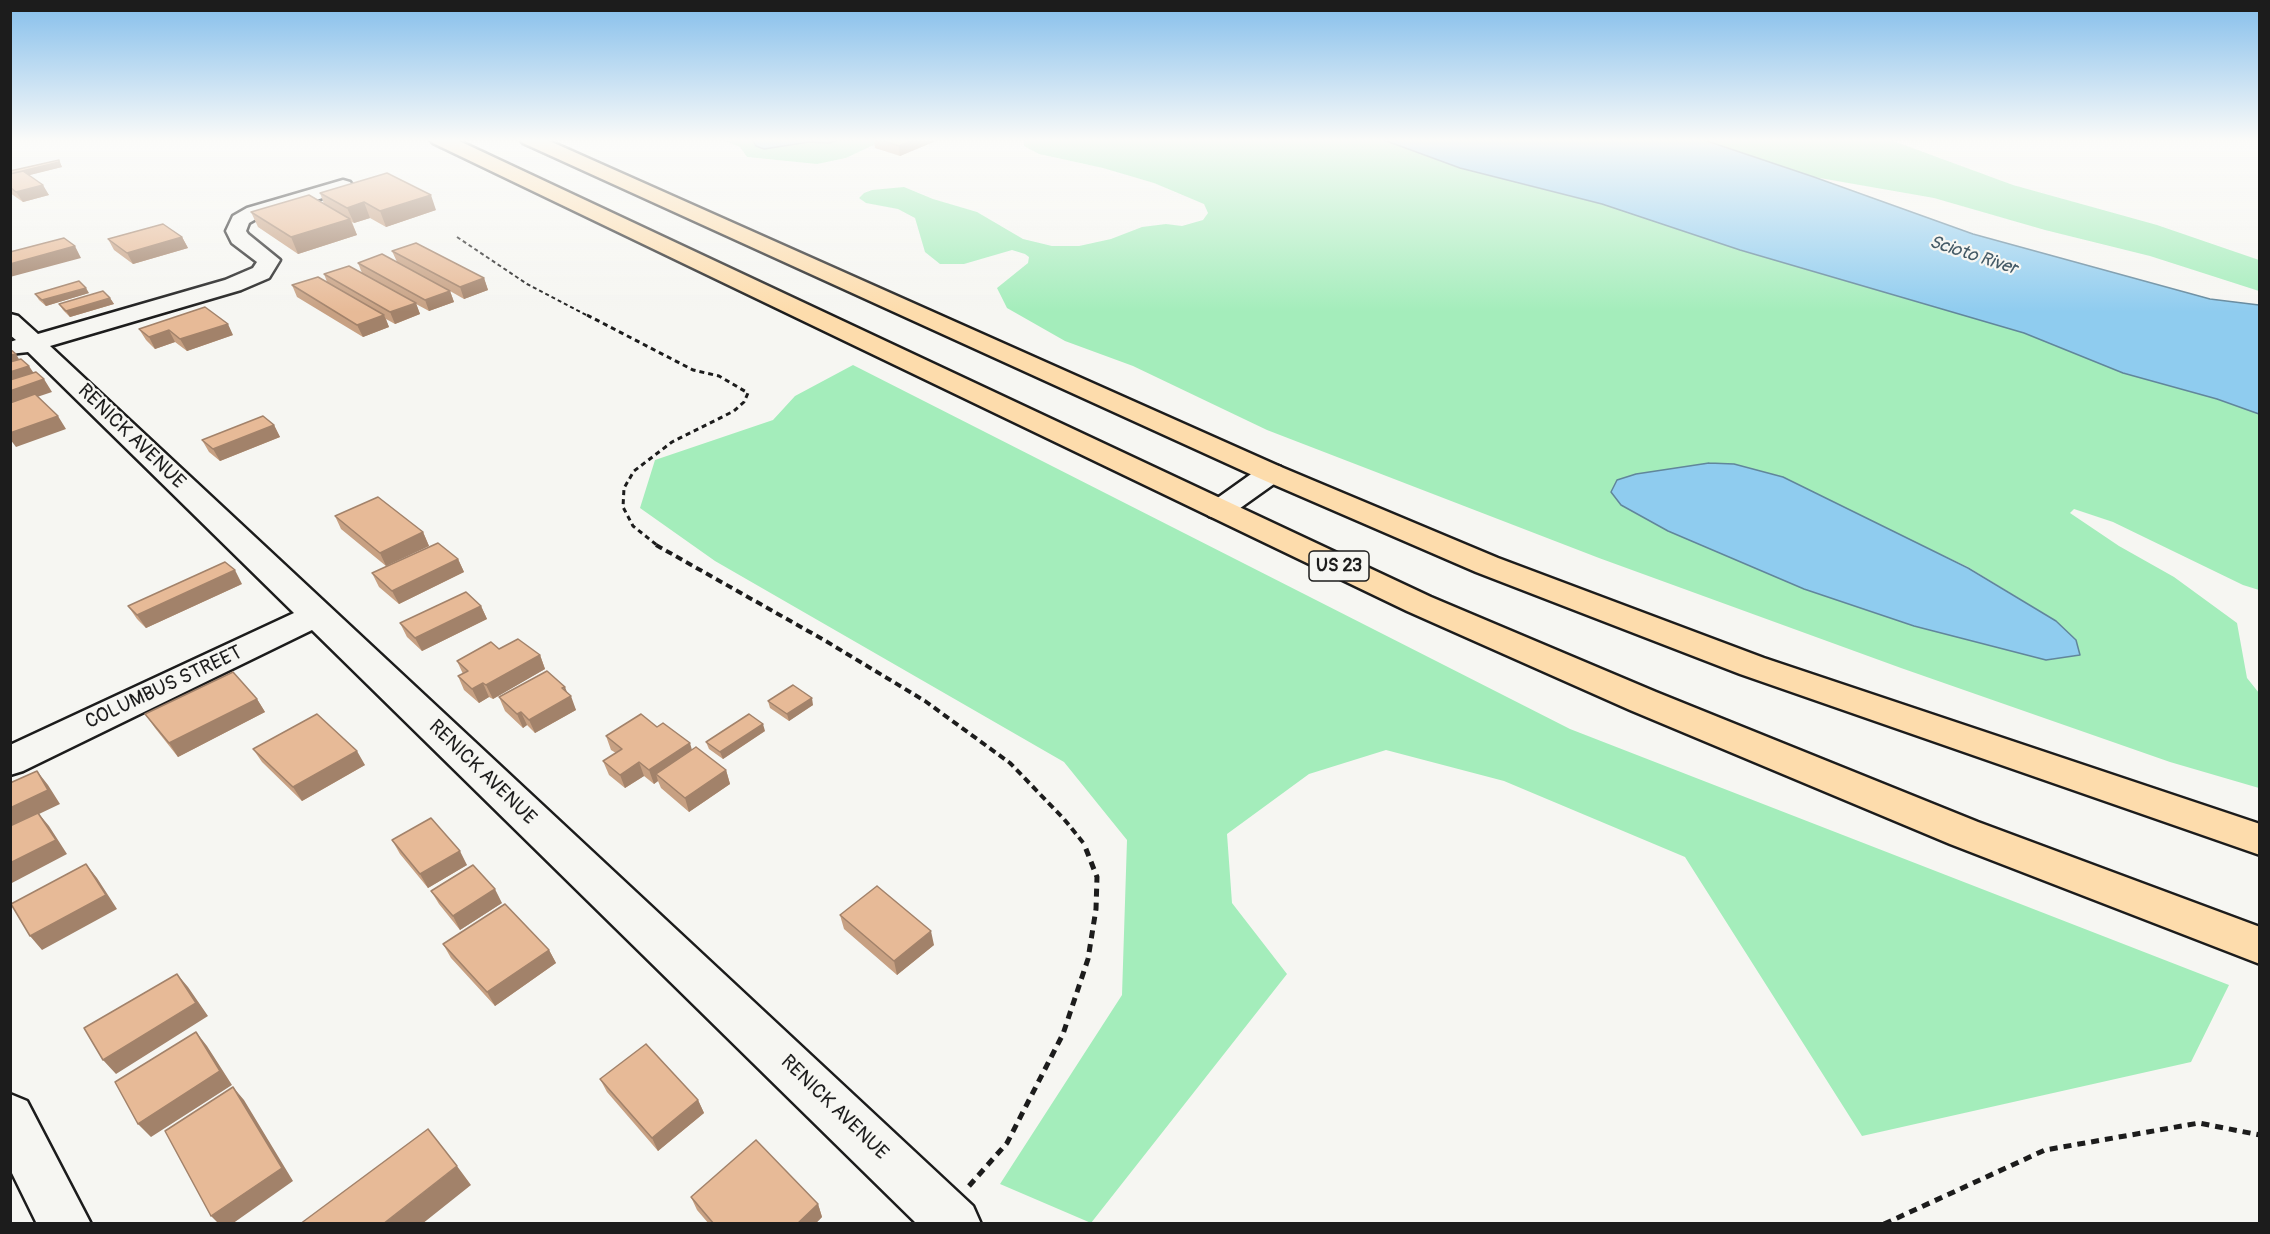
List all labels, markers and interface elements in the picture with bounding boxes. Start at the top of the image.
water label: Scioto River [1926,232,2020,280]
street label: RENICK AVENUE [72,380,190,494]
road number: US 23 [1309,551,1369,581]
street label: COLUMBUS STREET [82,641,246,735]
street label: RENICK AVENUE [423,716,541,830]
street label: RENICK AVENUE [775,1051,893,1165]

